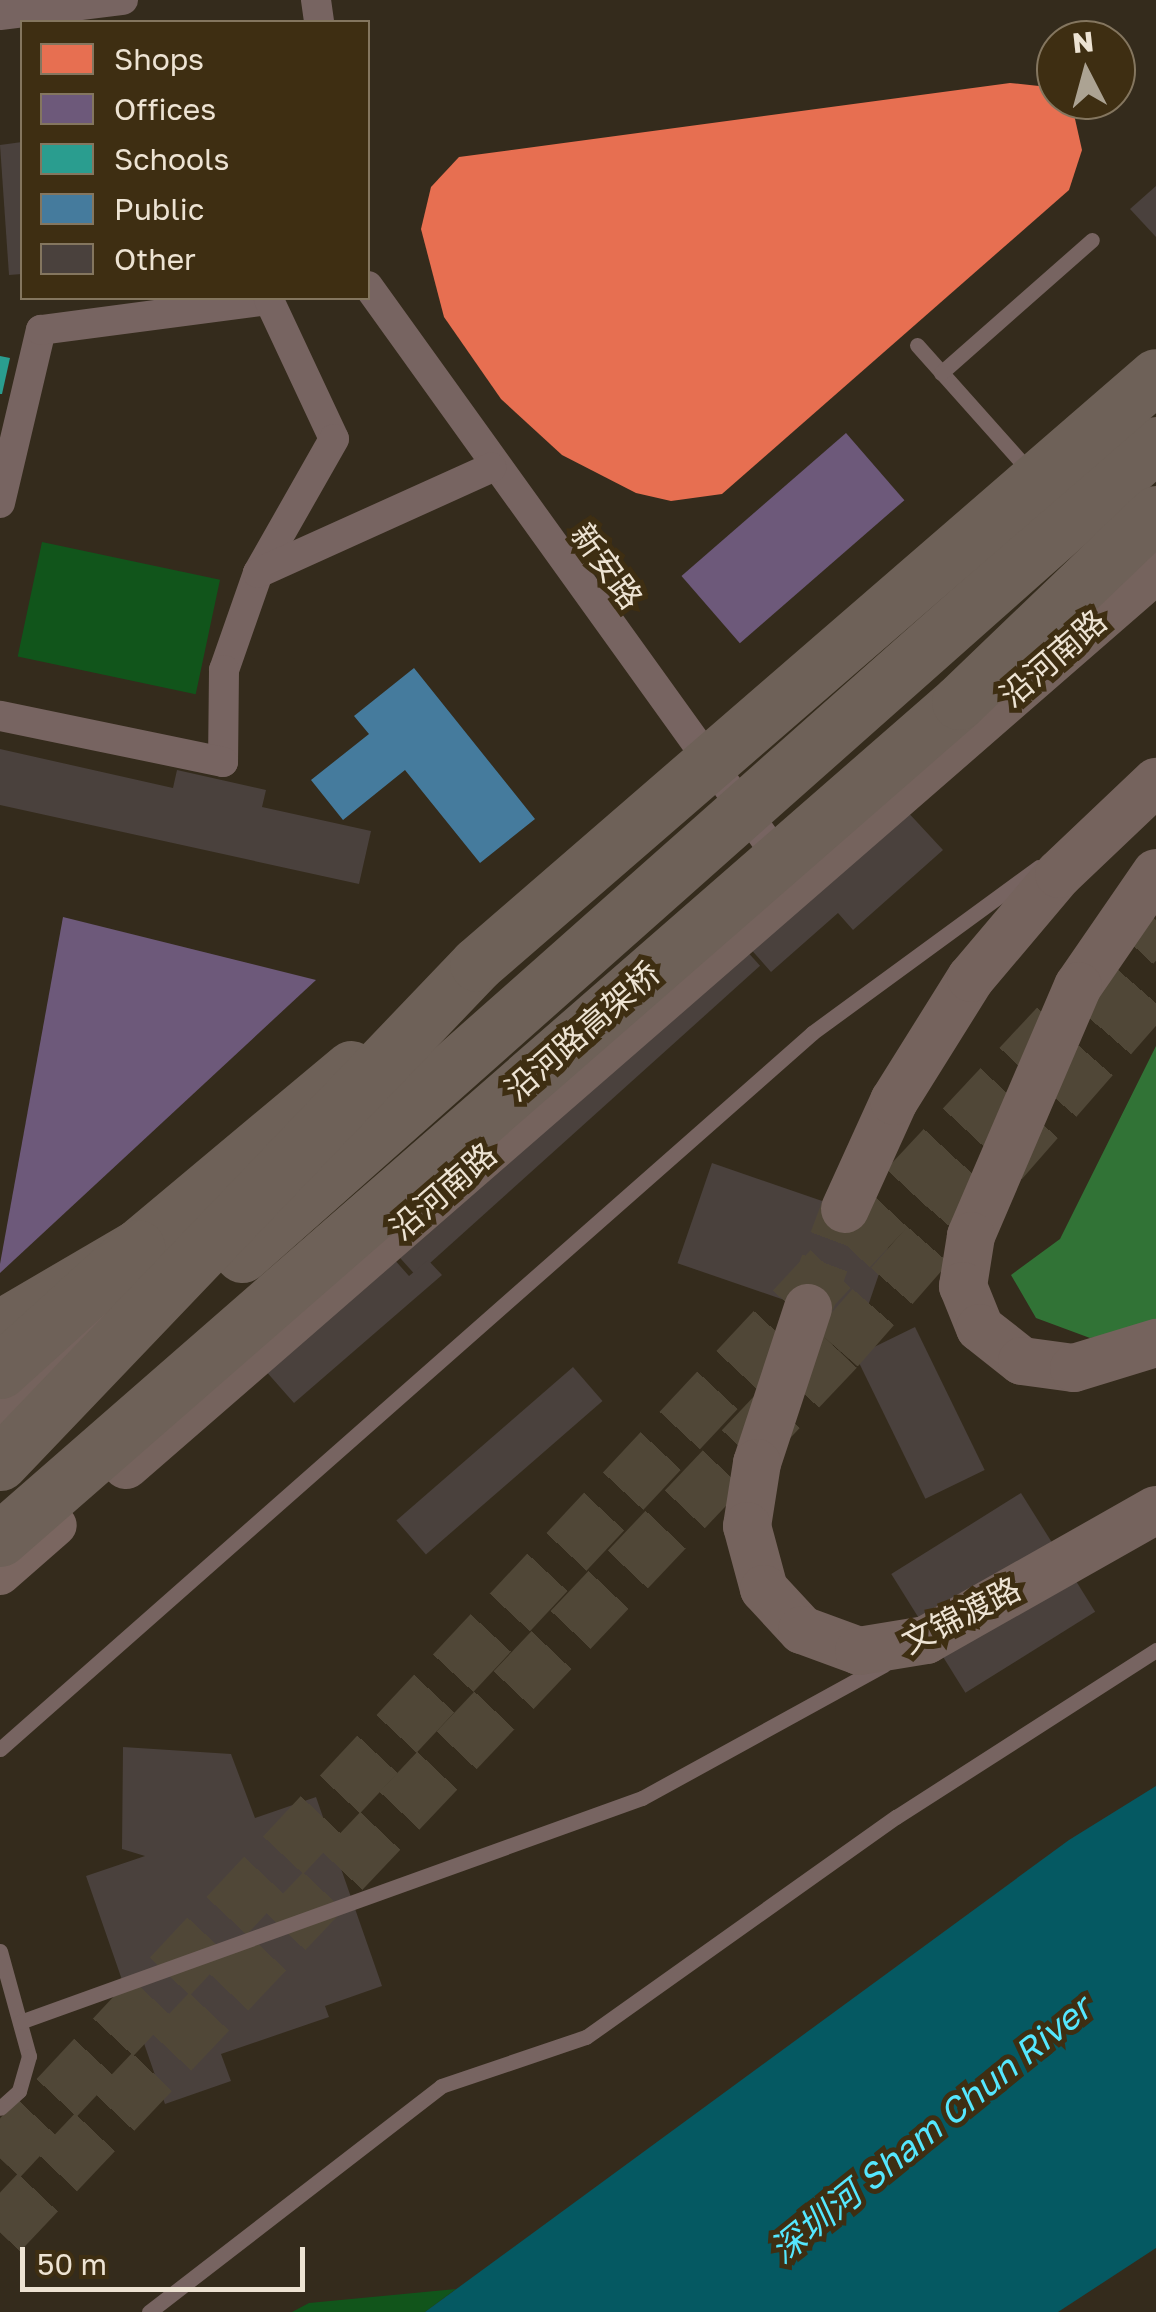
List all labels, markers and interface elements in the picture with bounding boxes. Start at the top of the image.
legend [20,20,370,300]
north arrow [1036,20,1136,120]
text: N [1071,24,1095,59]
text: Shops [114,41,204,77]
text: Offices [114,91,216,127]
text: Schools [114,141,230,177]
text: Public [114,191,204,227]
text: Other [114,241,196,277]
street label: 新安路 [563,516,651,616]
street label: 沿河南路 [992,602,1114,714]
street label: 沿河路高架桥 [497,954,667,1108]
street label: 沿河南路 [382,1135,504,1247]
street label: 文锦渡路 [895,1569,1027,1661]
water label: 深圳河 Sham Chun River [761,1987,1099,2271]
scale bar [25,2227,310,2289]
text: 50 m [37,2246,107,2282]

